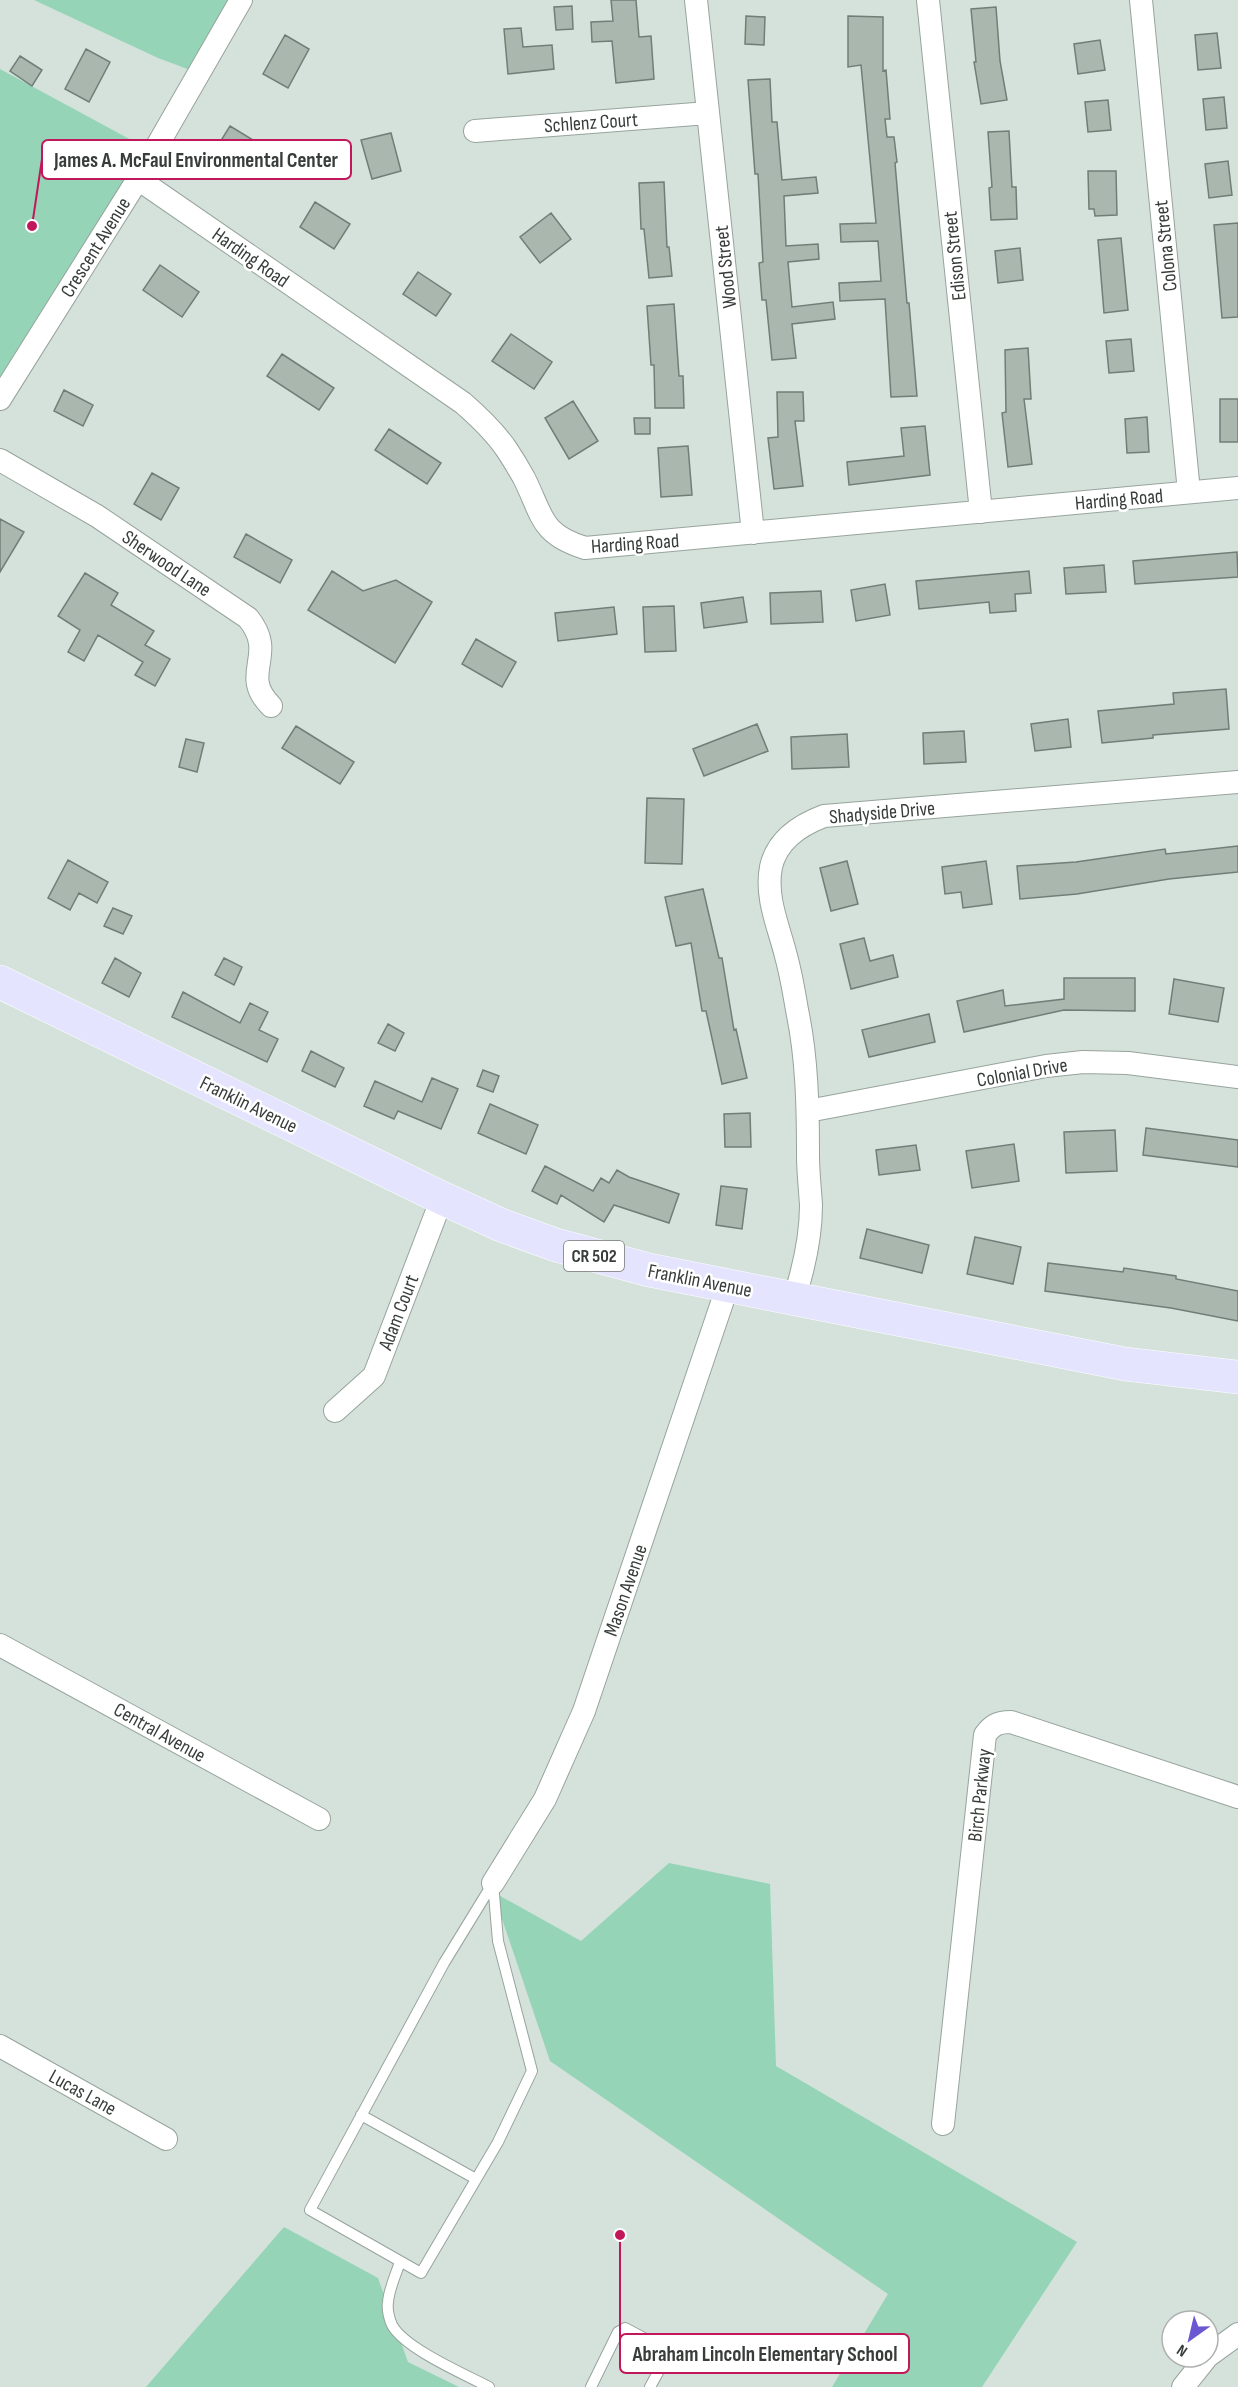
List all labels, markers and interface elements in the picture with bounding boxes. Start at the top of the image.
street label: Schlenz Court [543,108,639,138]
callout: James A. McFaul Environmental Center [42,140,351,179]
text: James A. McFaul Environmental Center [53,148,339,173]
street label: Crescent Avenue [56,193,136,302]
street label: Colona Street [1149,199,1183,293]
street label: Edison Street [938,210,972,302]
street label: Harding Road [207,223,294,293]
street label: Wood Street [710,224,742,309]
street label: Harding Road [1074,484,1164,516]
street label: Sherwood Lane [117,525,216,602]
street label: Harding Road [590,529,680,559]
street label: Shadyside Drive [828,796,936,830]
street label: Colonial Drive [975,1053,1069,1093]
street label: Franklin Avenue [196,1071,301,1139]
road number: CR 502 [564,1241,624,1271]
street label: Franklin Avenue [646,1259,754,1303]
street label: Adam Court [373,1271,424,1354]
street label: Mason Avenue [599,1541,653,1639]
street label: Central Avenue [109,1698,210,1768]
street label: Birch Parkway [963,1747,997,1843]
street label: Lucas Lane [45,2065,120,2121]
north arrow [1160,2309,1220,2369]
callout: Abraham Lincoln Elementary School [620,2334,909,2373]
text: N [1174,2340,1191,2360]
text: Abraham Lincoln Elementary School [631,2342,898,2367]

